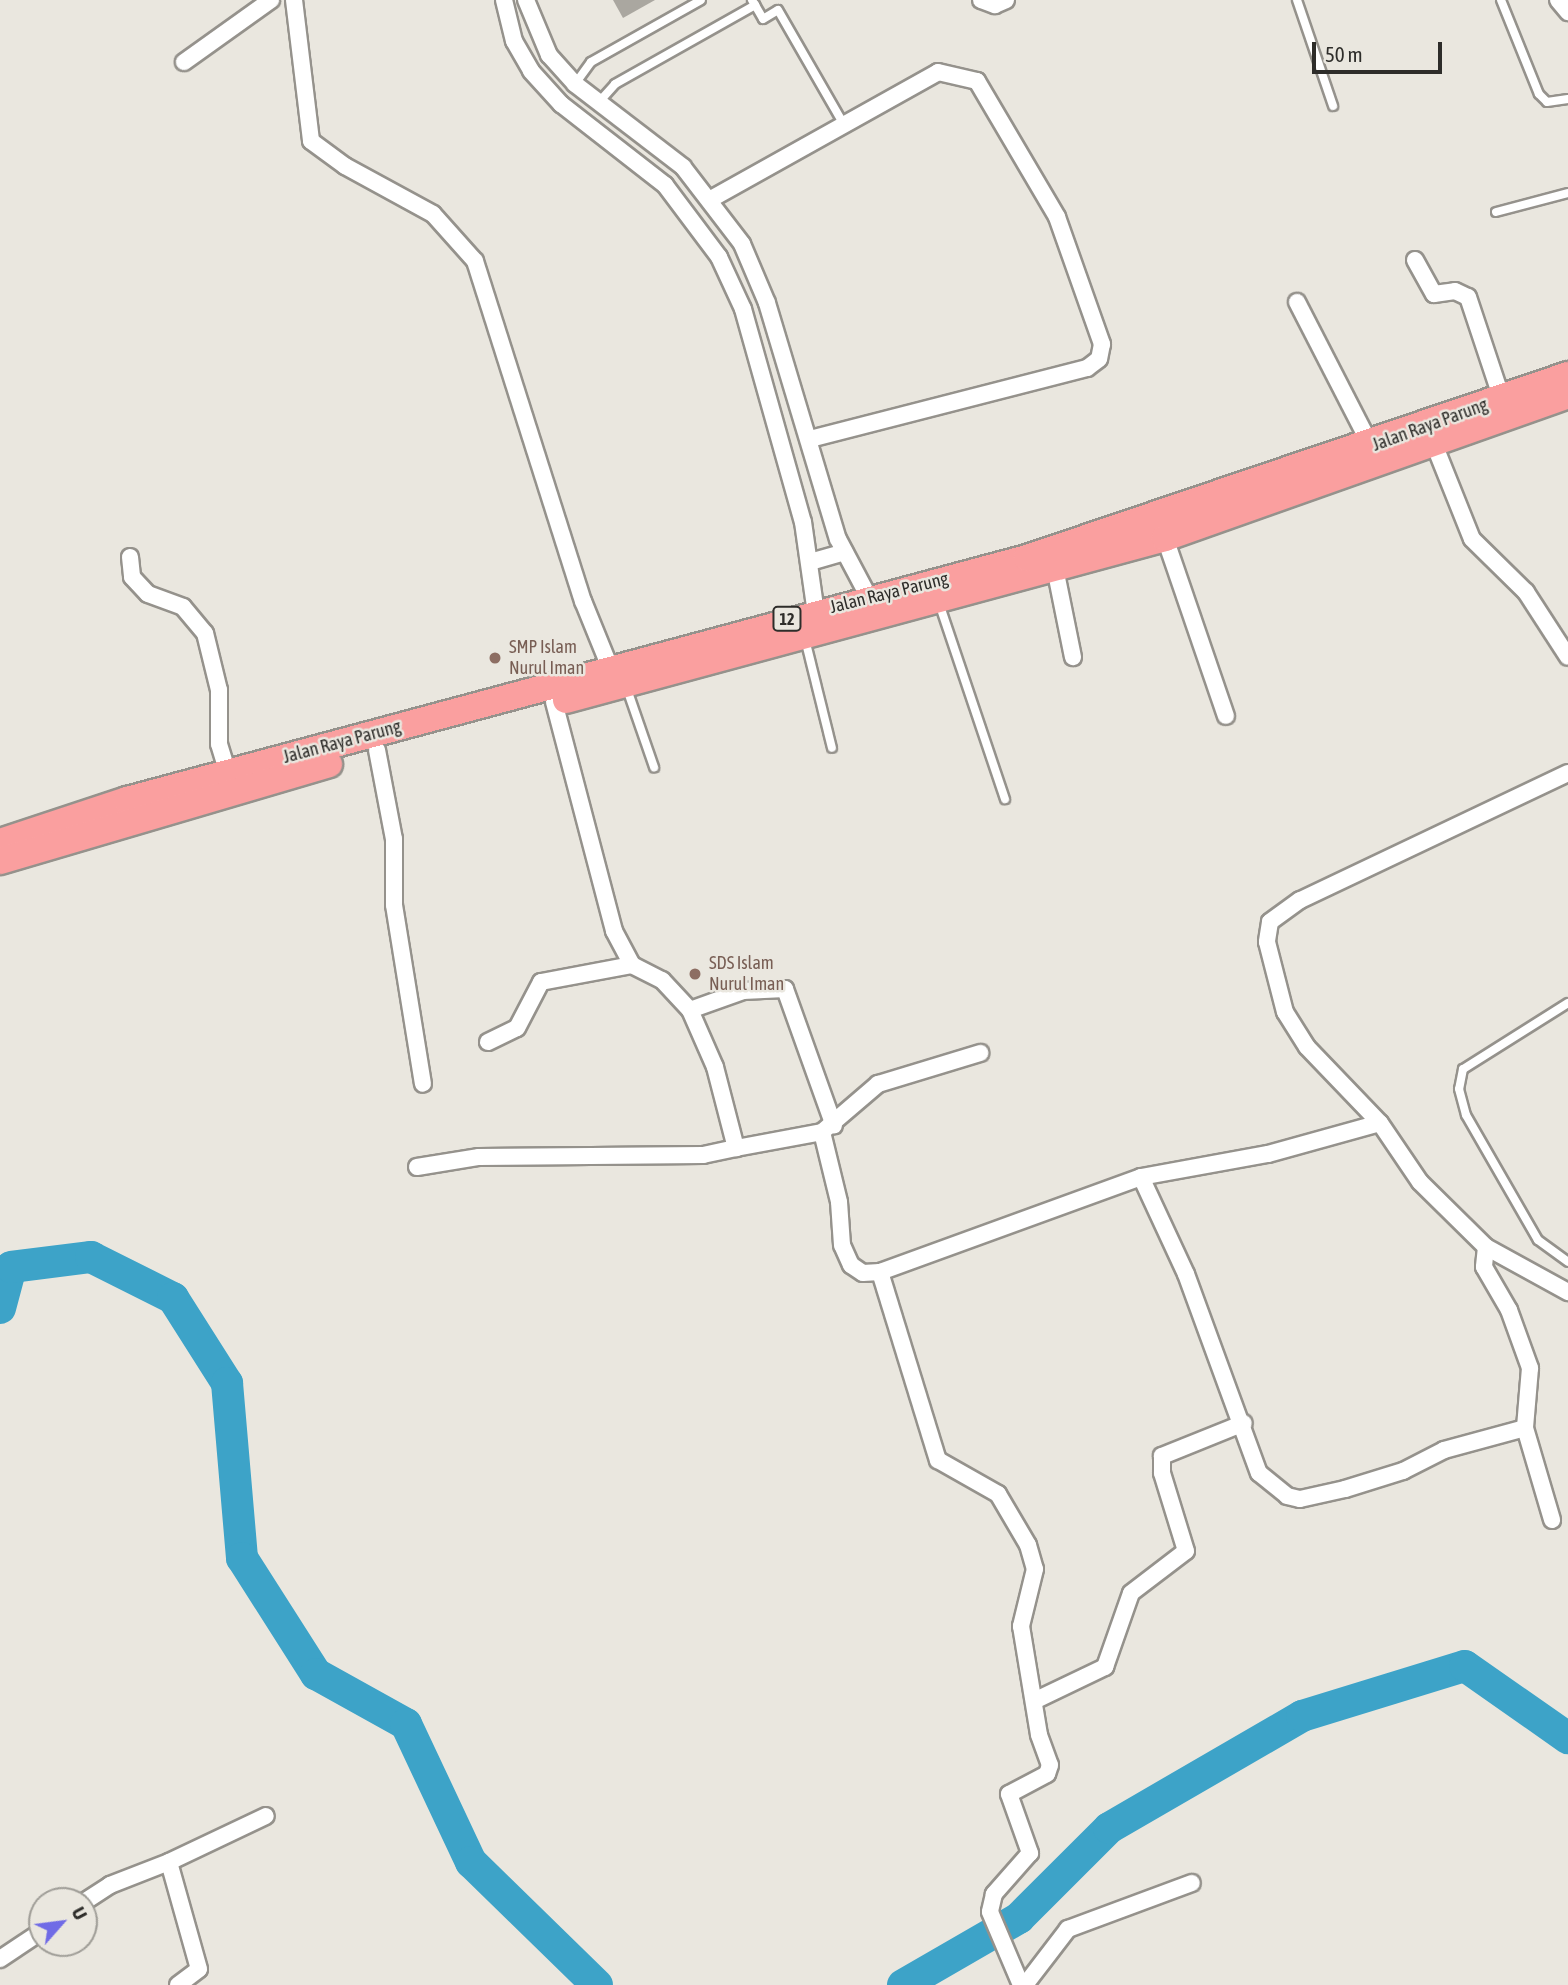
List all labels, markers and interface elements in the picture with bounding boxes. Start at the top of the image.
scale bar [1316,28,1446,72]
text: 50 m [1325,42,1363,66]
street label: Jalan Raya Parung [1369,394,1491,456]
street label: Jalan Raya Parung [828,568,950,618]
road number: 12 [771,606,803,632]
place label: SMP Islam Nurul Iman [509,637,584,680]
marker: SMP Islam Nurul Iman [487,650,503,666]
street label: Jalan Raya Parung [281,716,403,768]
place label: SDS Islam Nurul Iman [709,953,784,996]
marker: SDS Islam Nurul Iman [687,966,703,982]
north arrow [28,1887,98,1957]
text: U [67,1903,92,1923]

